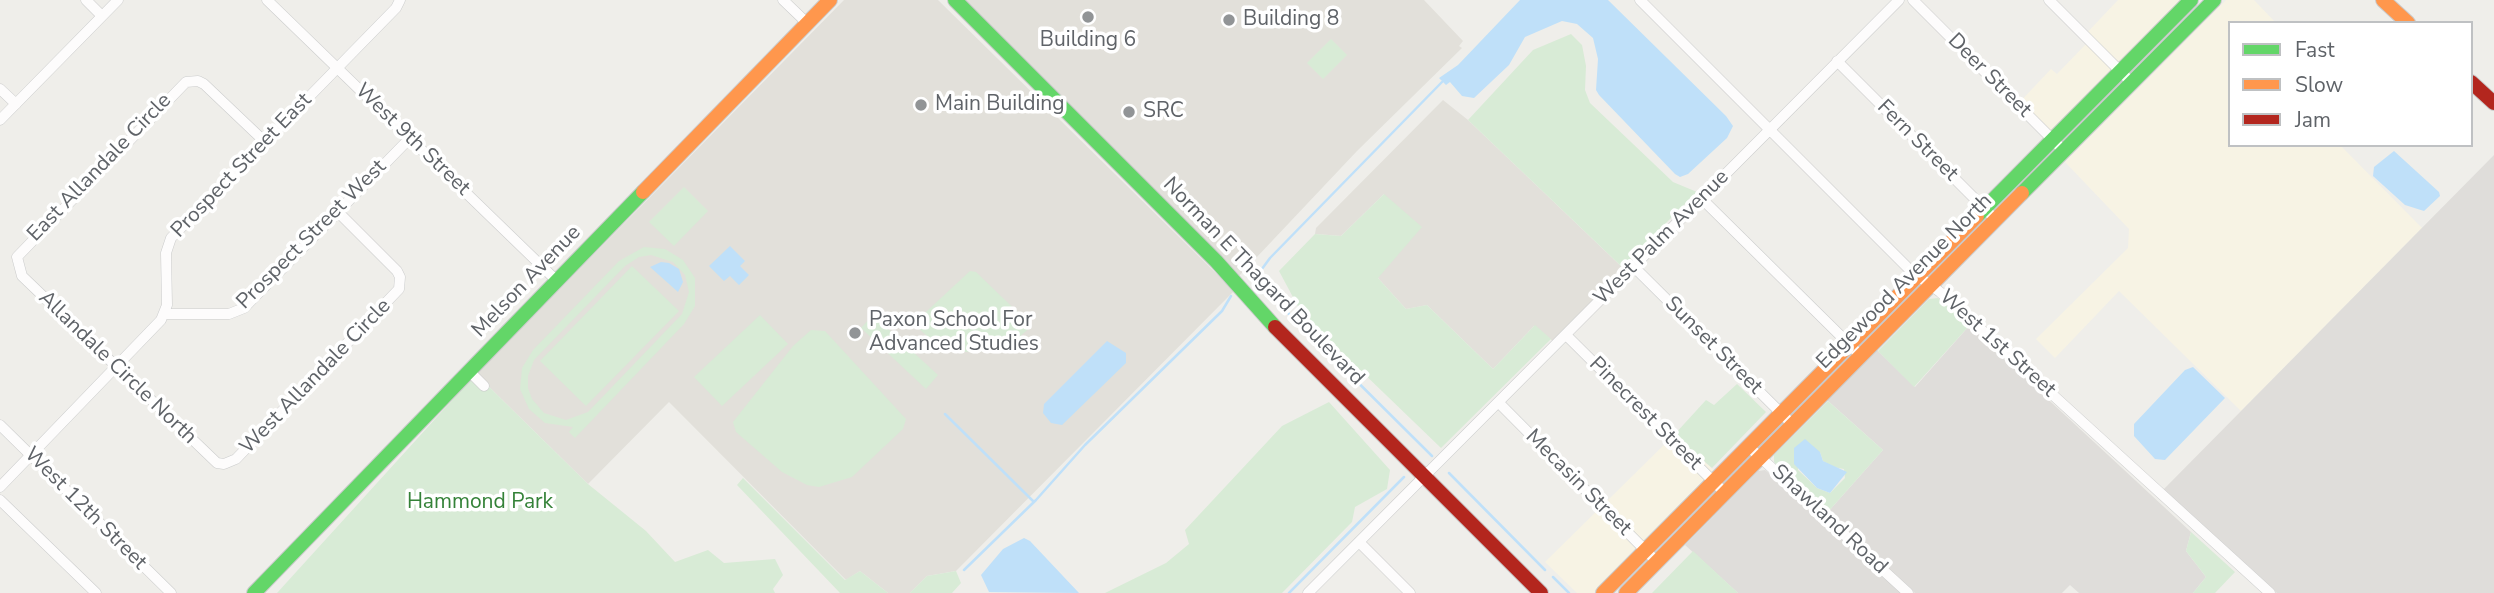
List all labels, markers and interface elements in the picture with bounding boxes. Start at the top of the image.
place label: Building 8 [1243,7,1339,33]
marker: Building 6 [1080,9,1096,25]
marker: Building 8 [1221,12,1237,28]
legend [2228,21,2473,147]
place label: Building 6 [1040,28,1136,54]
street label: Deer Street [1942,29,2036,123]
text: Fast [2295,36,2335,64]
text: Slow [2295,71,2343,99]
street label: West 9th Street [349,79,475,201]
street label: Prospect Street East [166,88,318,244]
street label: East Allandale Circle [23,89,177,247]
place label: Main Building [935,92,1065,118]
street label: Fern Street [1871,95,1963,187]
marker: Main Building [913,97,929,113]
place label: SRC [1143,99,1184,125]
marker: SRC [1121,104,1137,120]
text: Jam [2295,106,2331,134]
street label: Prospect Street West [232,155,392,315]
street label: West Palm Avenue [1589,165,1735,311]
street label: Norman E Thagard Boulevard [1157,173,1369,391]
street label: Edgewood Avenue North [1812,189,1998,375]
street label: Melson Avenue [467,221,587,343]
street label: West 1st Street [1933,285,2061,403]
street label: Allandale Circle North [33,286,201,450]
street label: Sunset Street [1659,292,1767,400]
street label: West Allandale Circle [235,294,397,460]
place label: Paxon School For Advanced Studies [869,308,1039,358]
marker: Paxon School For Advanced Studies [847,325,863,341]
street label: Pinecrest Street [1583,352,1707,476]
street label: Mecasin Street [1520,425,1636,541]
street label: West 12th Street [18,442,152,576]
street label: Shawland Road [1766,460,1892,580]
park label: Hammond Park [407,490,553,516]

